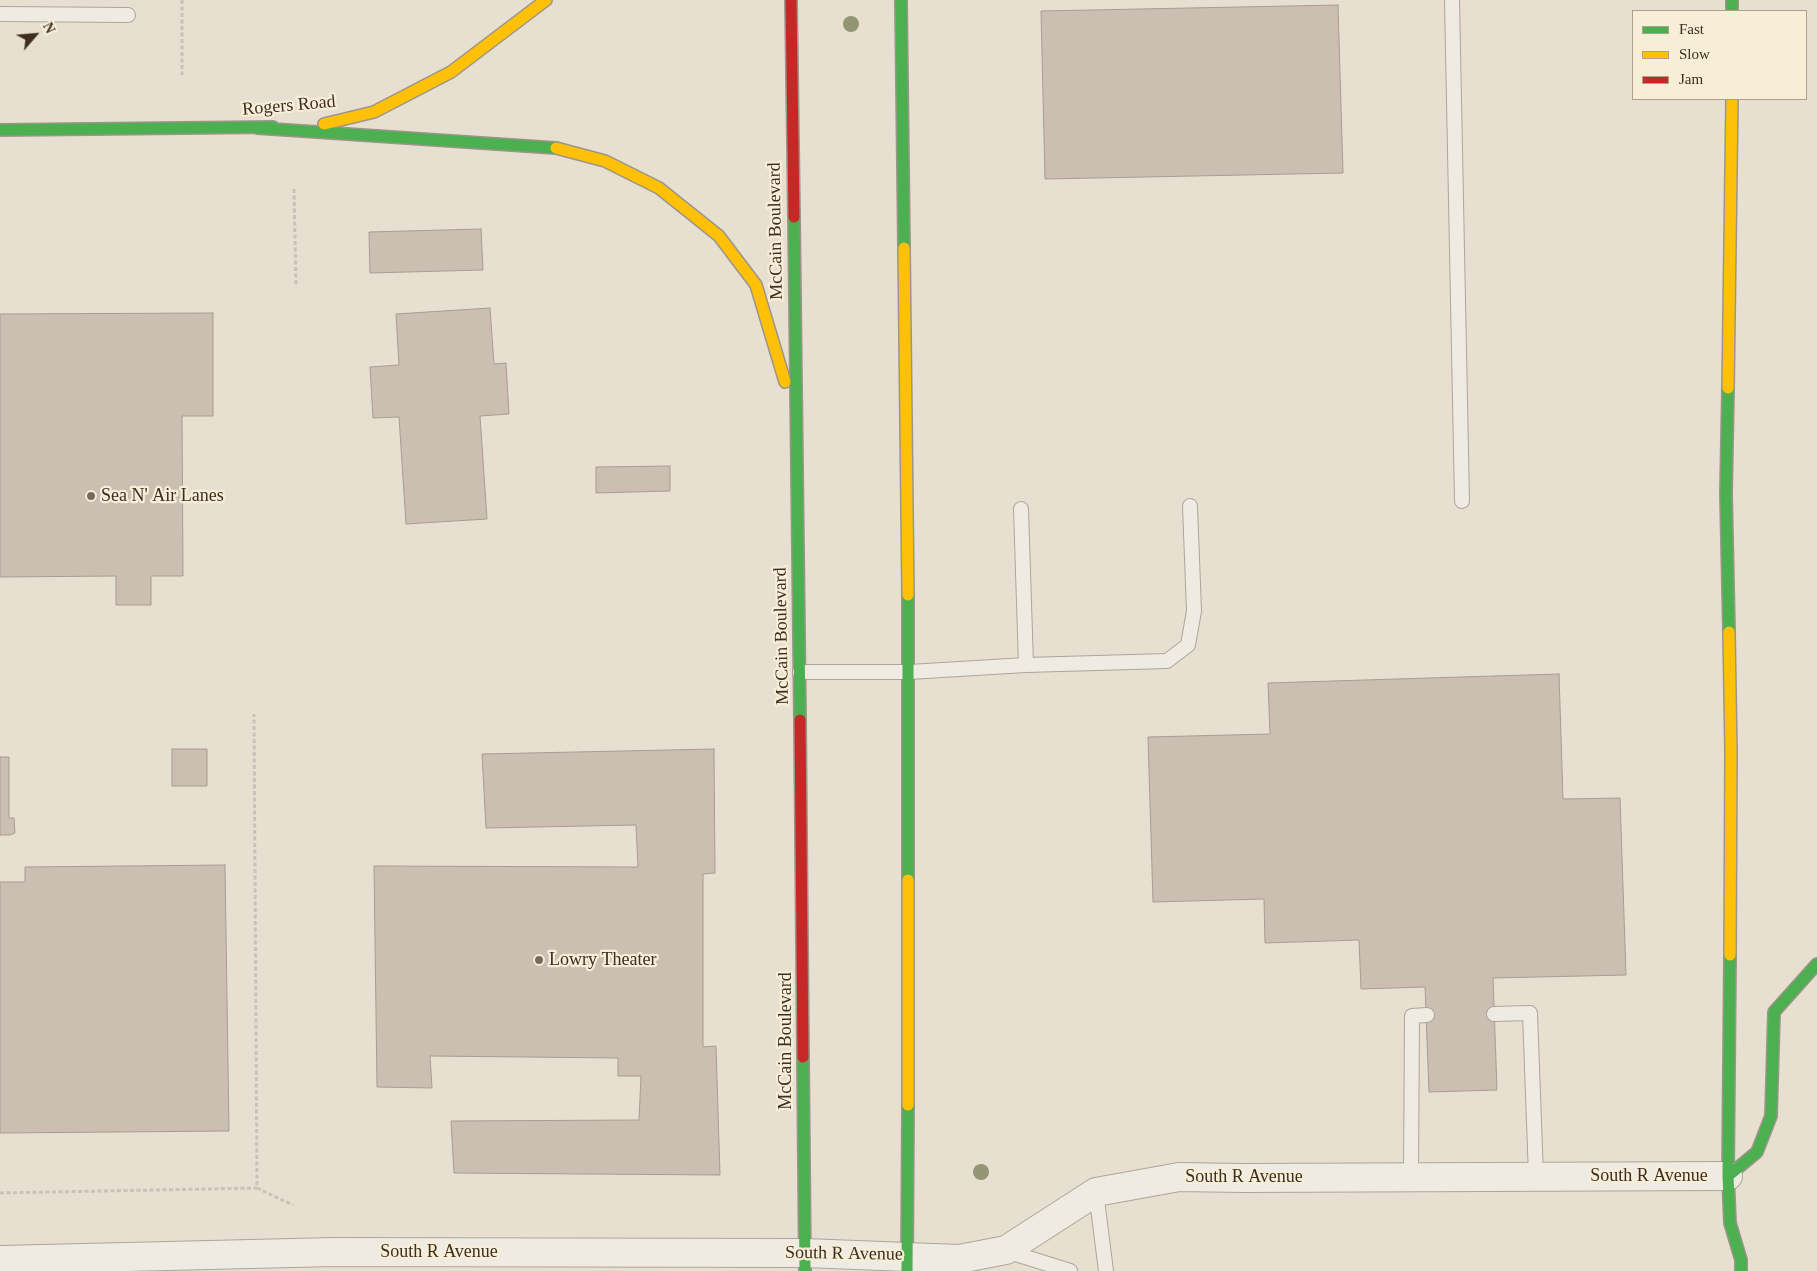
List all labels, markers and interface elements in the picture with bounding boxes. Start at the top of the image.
north arrow [10,10,60,60]
legend [1632,10,1807,100]
text: N [40,20,58,36]
text: Fast [1679,21,1704,37]
text: Slow [1679,46,1710,62]
text: Jam [1679,71,1703,87]
street label: Rogers Road [241,91,337,121]
street label: McCain Boulevard [764,162,788,300]
place label: Sea N' Air Lanes [101,485,224,507]
marker: Sea N' Air Lanes [85,490,97,502]
street label: McCain Boulevard [770,567,794,705]
place label: Lowry Theater [549,949,656,971]
marker: Lowry Theater [533,954,545,966]
street label: McCain Boulevard [775,972,797,1110]
street label: South R Avenue [1590,1165,1708,1187]
street label: South R Avenue [1185,1166,1303,1188]
street label: South R Avenue [380,1241,498,1263]
street label: South R Avenue [785,1242,903,1266]

